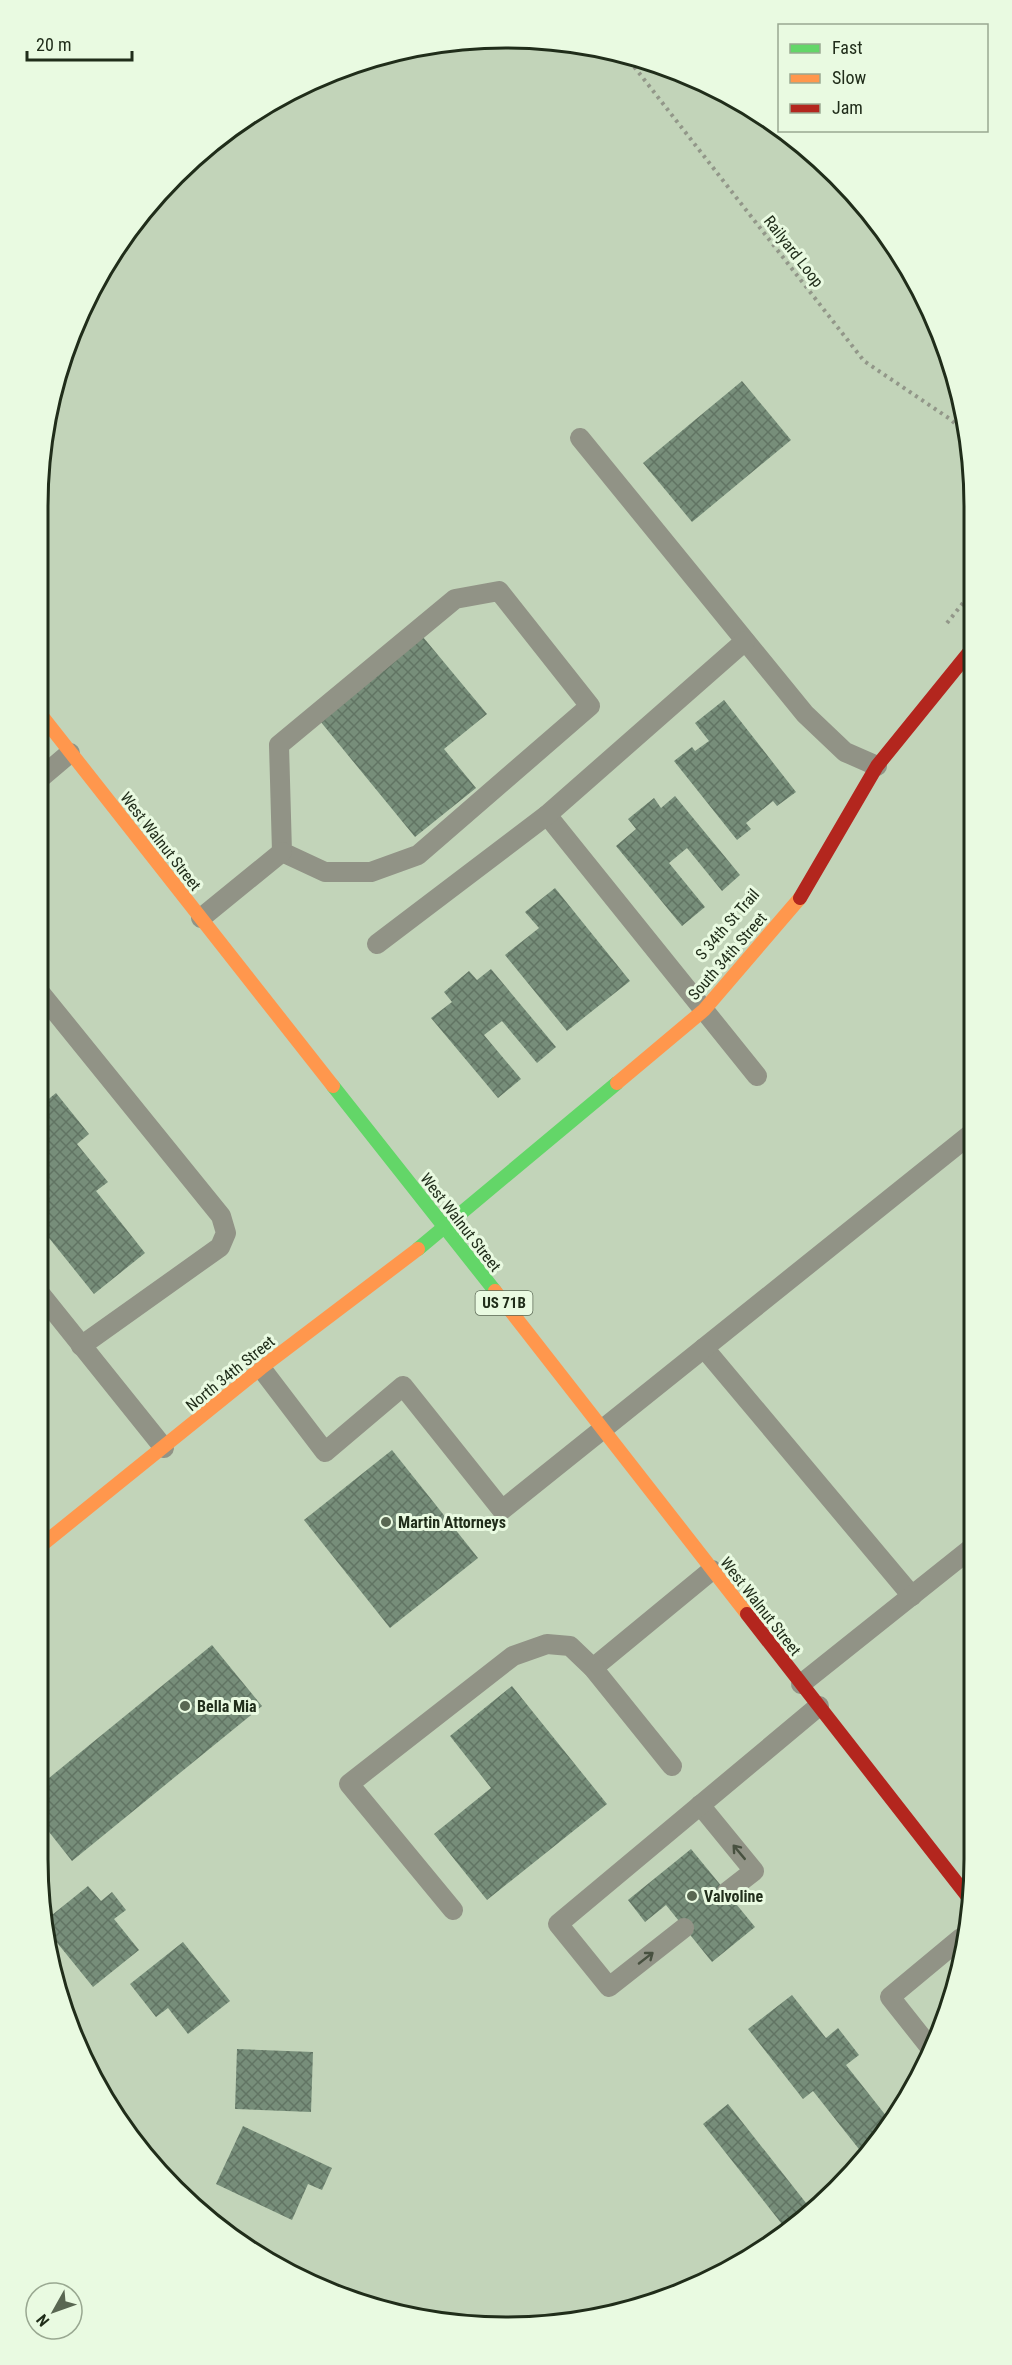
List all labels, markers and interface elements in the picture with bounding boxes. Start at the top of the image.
scale bar [27,24,132,62]
legend [778,24,988,132]
text: 20 m [36,34,71,55]
text: Fast [832,37,863,58]
text: Slow [832,67,867,88]
text: Jam [832,97,863,118]
street label: Railyard Loop [760,212,828,291]
street label: West Walnut Street [116,788,205,895]
street label: S 34th St Trail [691,885,763,964]
street label: South 34th Street [684,909,771,1004]
street label: West Walnut Street [416,1169,505,1276]
road number: US 71B [476,1291,532,1315]
street label: North 34th Street [182,1332,279,1415]
place label: Martin Attorneys [398,1513,506,1532]
marker: Martin Attorneys [379,1515,393,1529]
street label: West Walnut Street [716,1553,805,1660]
place label: Bella Mia [197,1697,257,1716]
marker: Bella Mia [178,1699,192,1713]
one-way arrow [732,1845,745,1861]
place label: Valvoline [704,1887,763,1906]
marker: Valvoline [685,1889,699,1903]
one-way arrow [638,1951,654,1964]
north arrow [24,2281,84,2341]
text: N [32,2310,53,2330]

